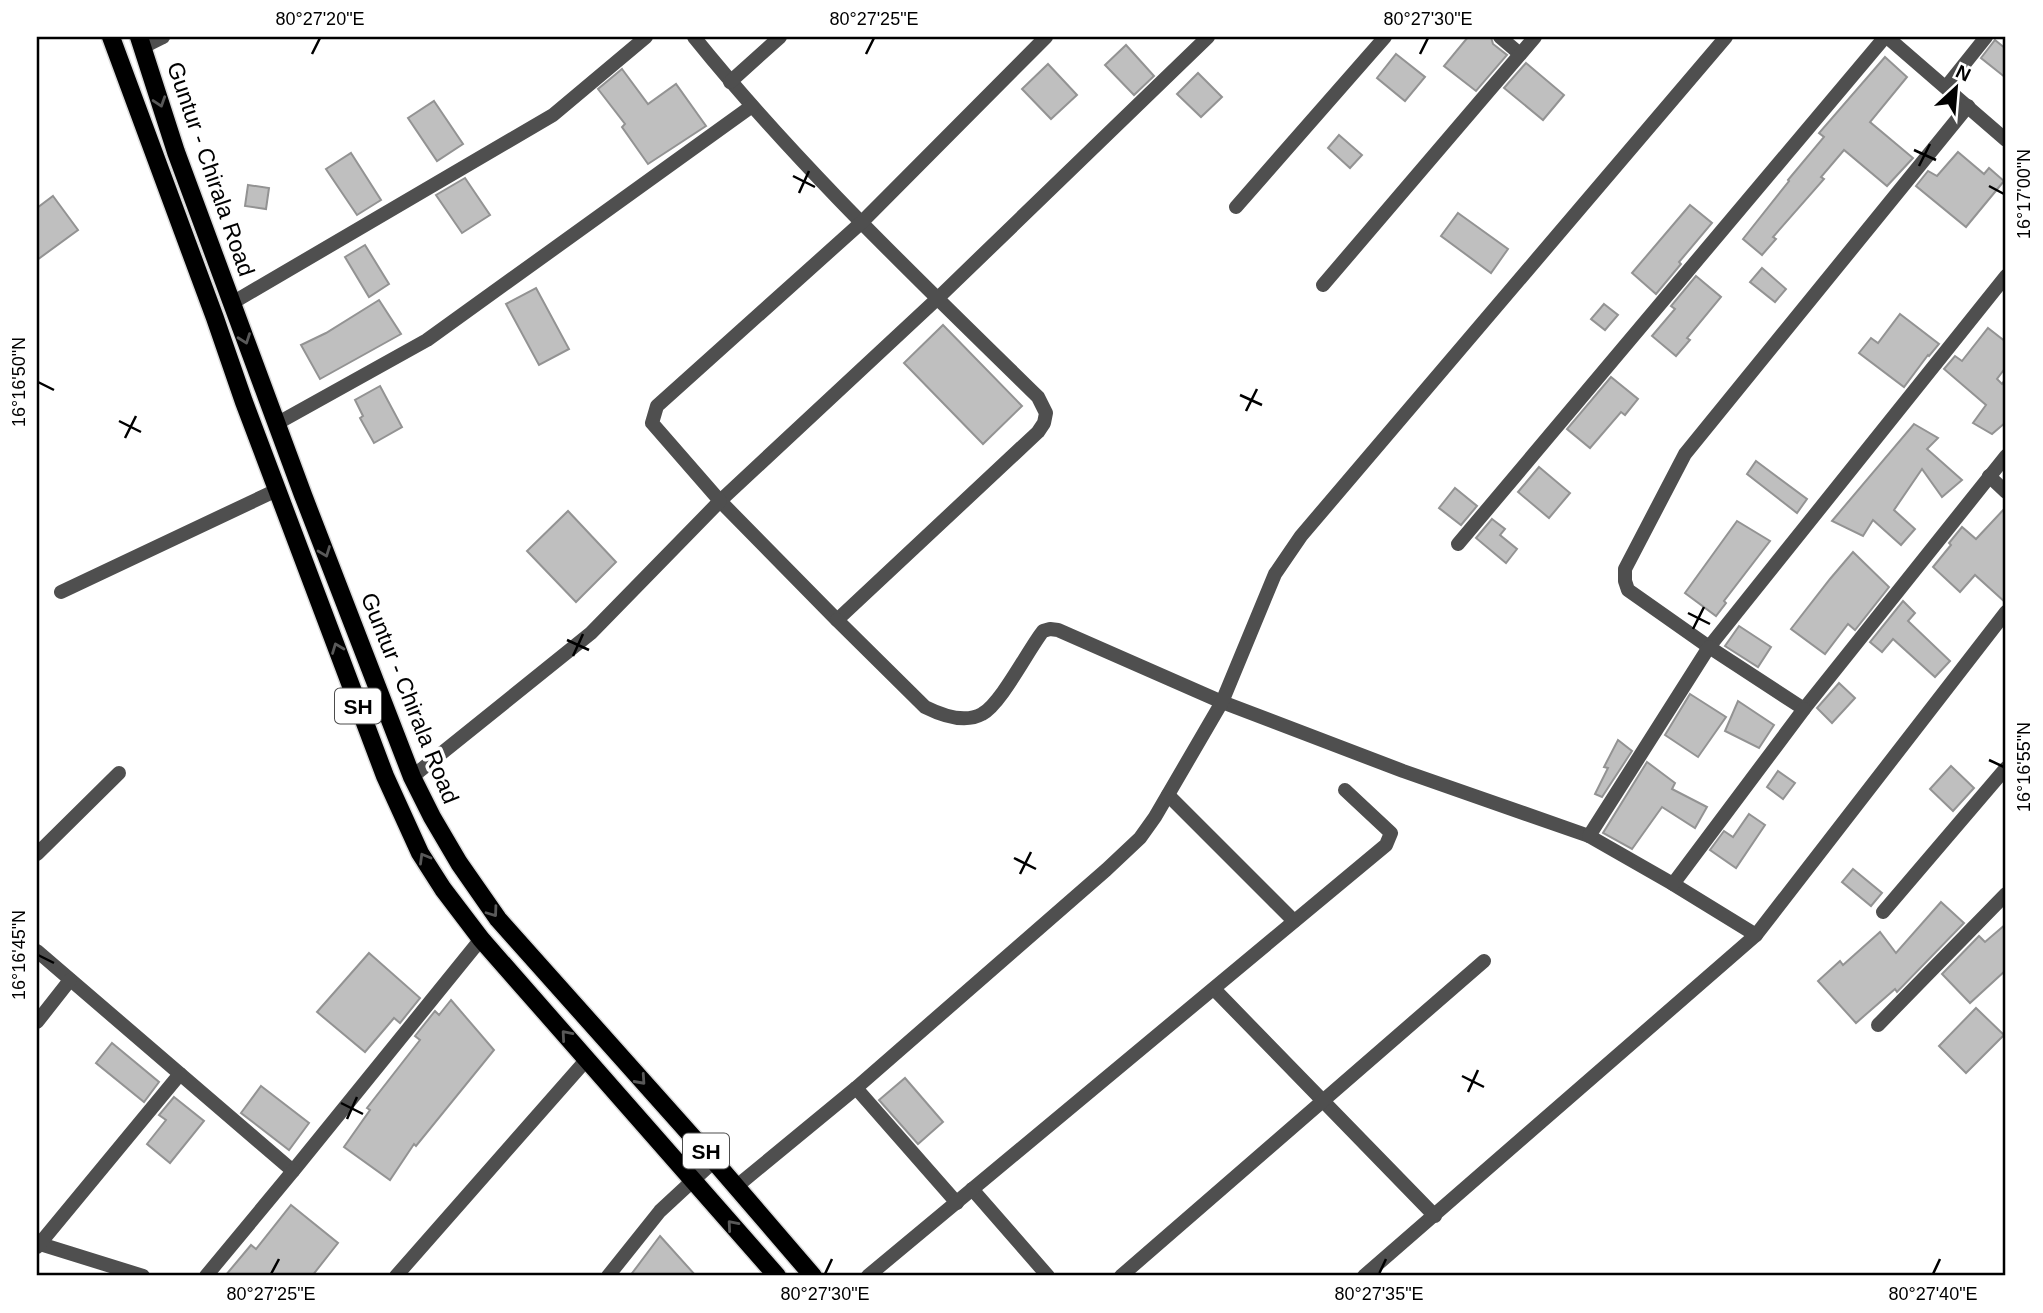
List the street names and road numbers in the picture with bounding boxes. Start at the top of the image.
street label: Guntur - Chirala Road [162,58,260,280]
street label: Guntur - Chirala Road [356,589,464,807]
road number: SH [335,688,381,724]
road number: SH [683,1134,729,1168]

